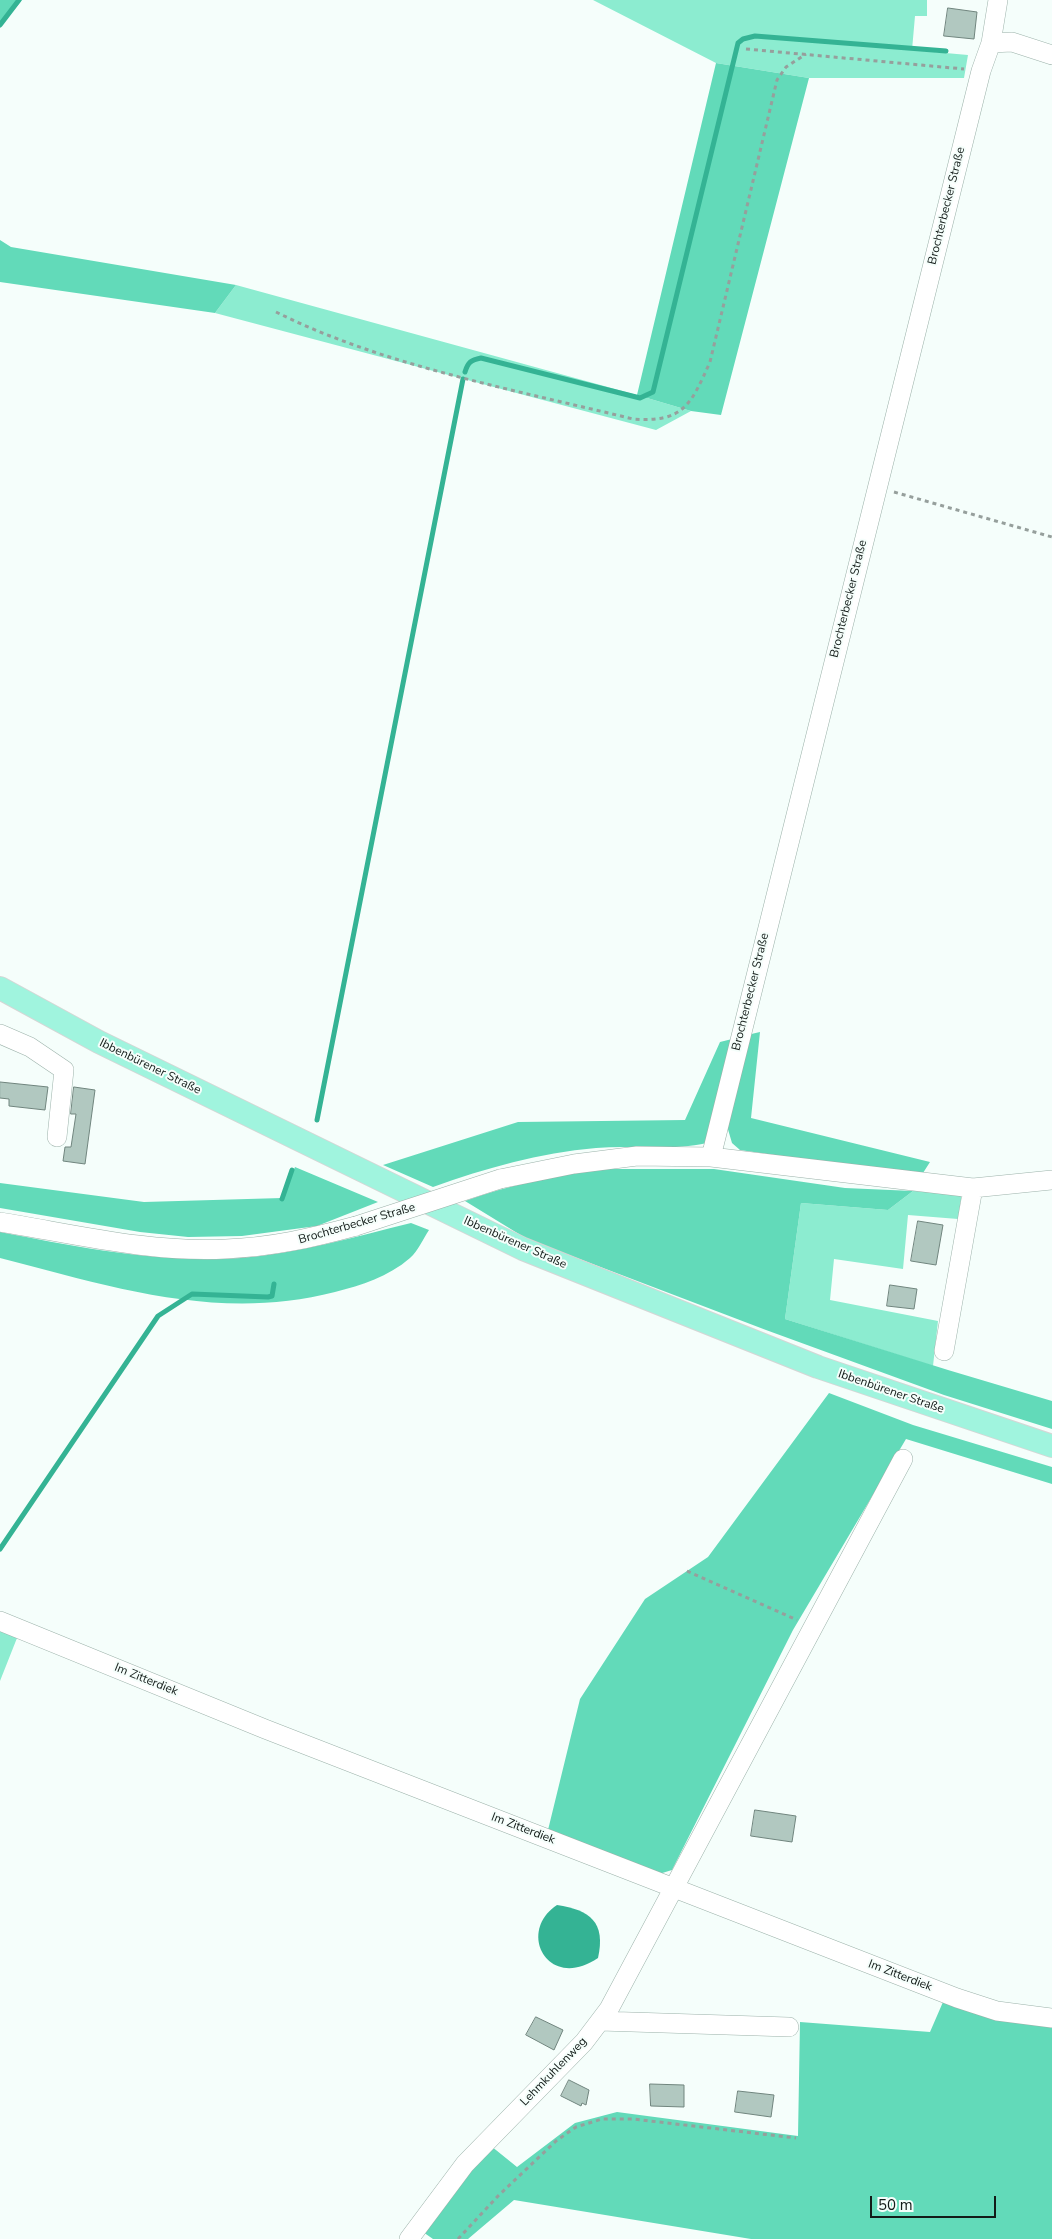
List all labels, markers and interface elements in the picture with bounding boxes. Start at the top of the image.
street label: Brochterbecker Straße [925,146,969,266]
street label: Brochterbecker Straße [827,539,871,659]
street label: Brochterbecker Straße [729,932,773,1052]
street label: Ibbenbürener Straße [97,1036,203,1098]
street label: Brochterbecker Straße [297,1200,417,1248]
street label: Ibbenbürener Straße [461,1214,569,1272]
street label: Ibbenbürener Straße [836,1367,946,1417]
street label: Im Zitterdiek [112,1661,180,1699]
street label: Im Zitterdiek [489,1810,557,1848]
street label: Im Zitterdiek [866,1957,934,1995]
street label: Lehmkuhlenweg [518,2035,590,2109]
scale bar [872,2186,998,2218]
text: 50 m [878,2195,913,2215]

